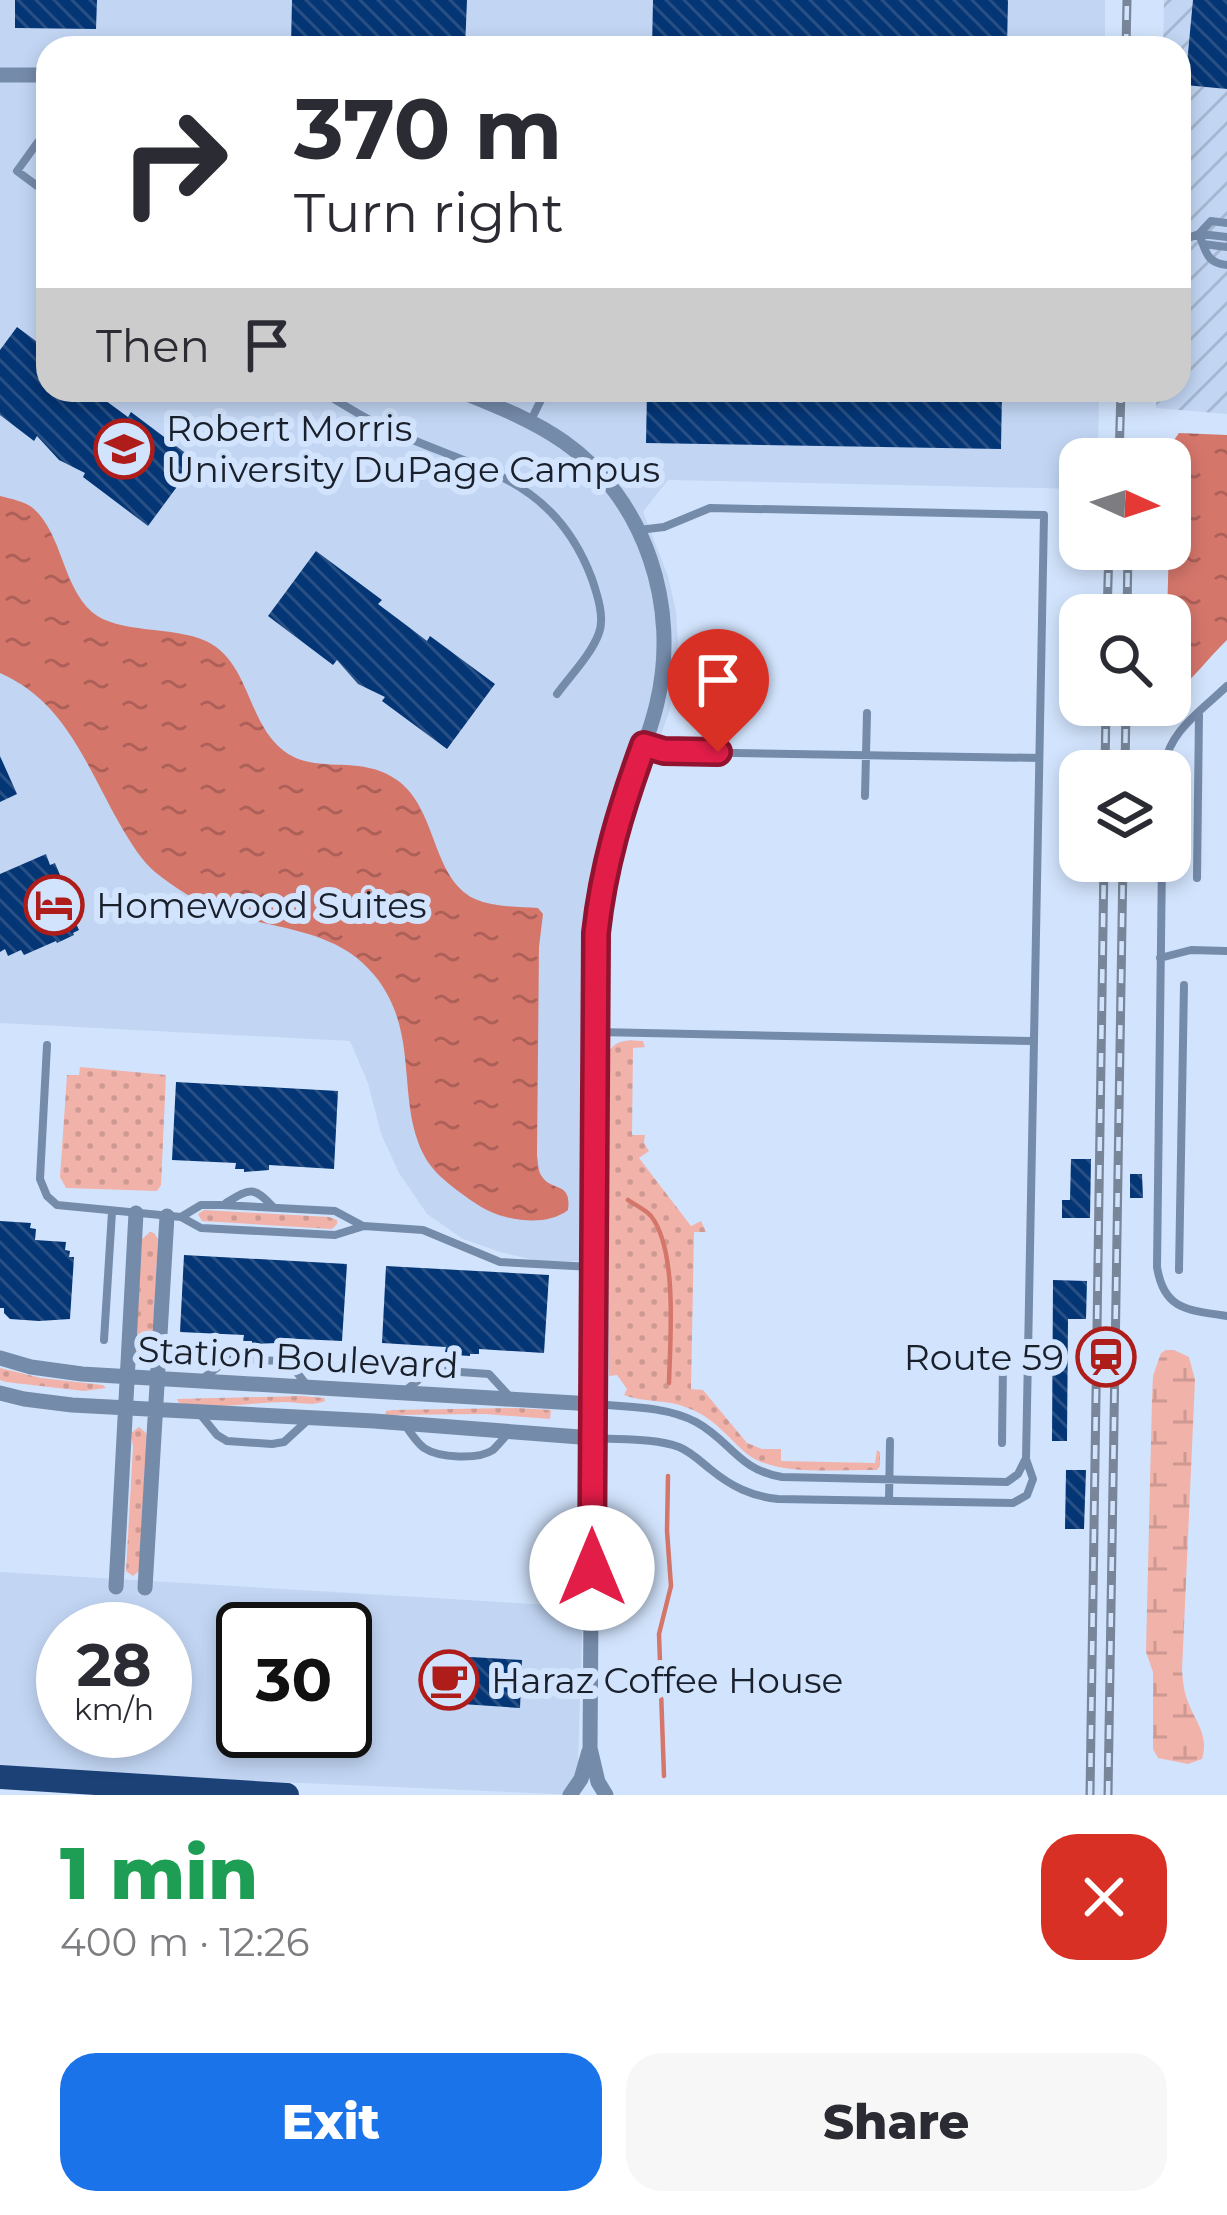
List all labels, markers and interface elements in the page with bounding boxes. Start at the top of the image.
text: 370 m [294,78,562,180]
icon: right [96,84,252,240]
text: Turn right [294,180,564,246]
icon: arrive [234,312,300,378]
text: Then [96,318,210,373]
place label: Robert Morris University DuPage Campus [166,406,660,491]
school or university icon: Robert Morris University DuPage Campus [93,418,155,480]
north arrow [1059,438,1191,570]
map controls [1059,438,1191,882]
button: search [1059,594,1191,726]
pin [667,629,769,752]
icon: arrive [685,647,751,713]
button: layers [1059,750,1191,882]
hotel icon: Homewood Suites [23,874,85,936]
place label: Homewood Suites [96,883,426,927]
station icon: Route 59 [1075,1326,1137,1388]
street label: Station Boulevard [136,1327,460,1387]
place label: Route 59 [904,1335,1064,1379]
position arrow [529,1505,655,1631]
speed limit sign: 30 [216,1602,372,1758]
text: 28 [77,1628,152,1701]
cafe icon: Haraz Coffee House [418,1649,480,1711]
place label: Haraz Coffee House [491,1658,843,1702]
text: km/h [74,1691,154,1728]
text: 1 min [60,1829,258,1917]
button: close [1041,1834,1167,1960]
text: 400 m · 12:26 [60,1918,310,1966]
button: Exit [60,2053,602,2191]
button: Share [626,2053,1167,2191]

